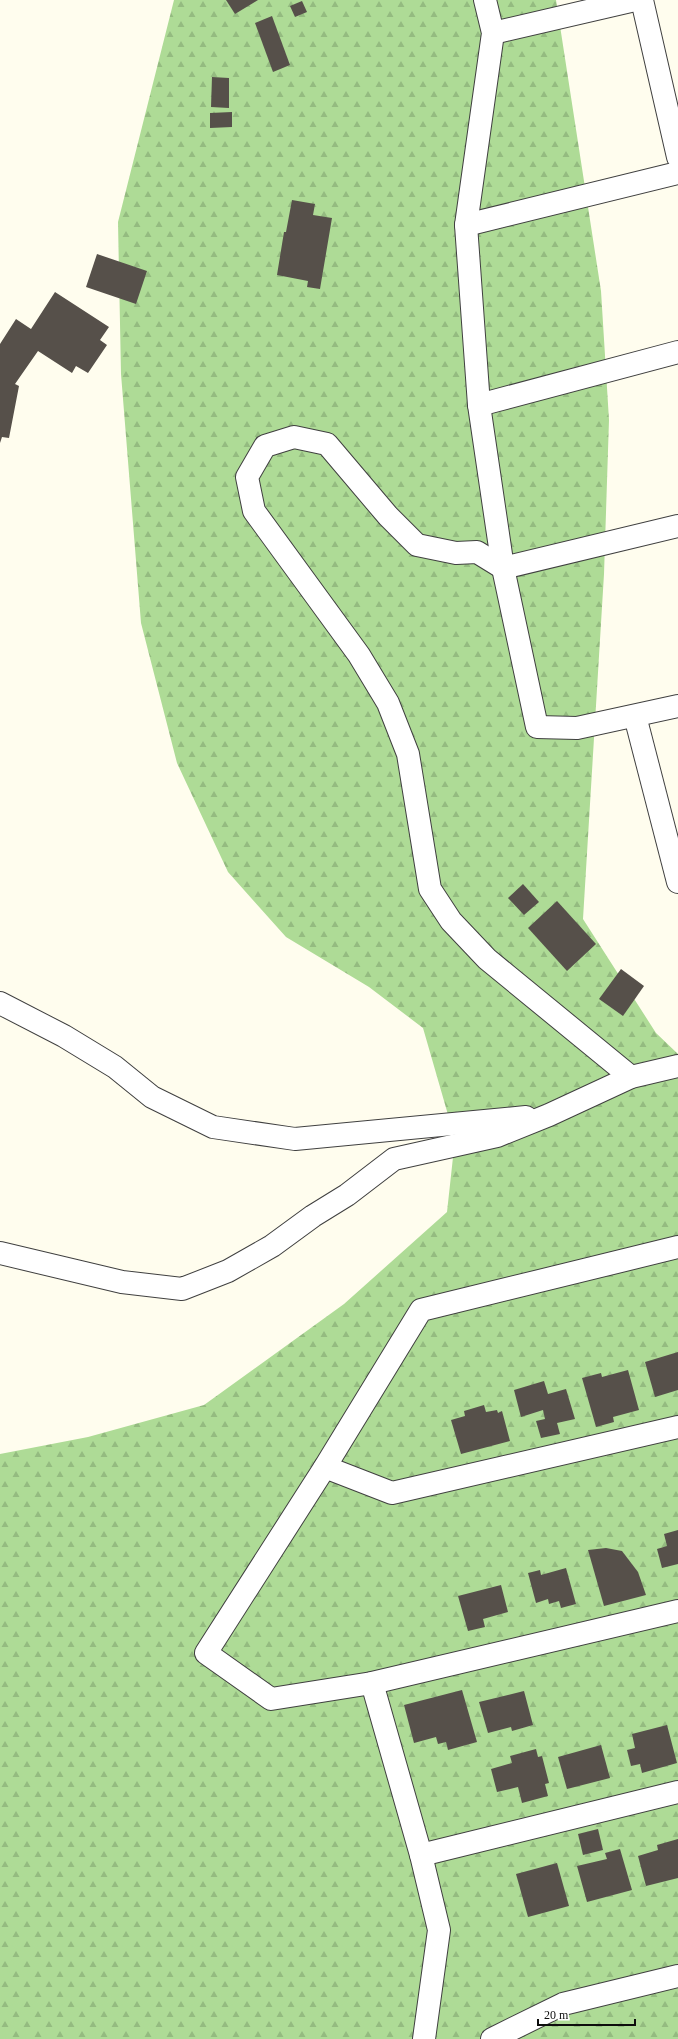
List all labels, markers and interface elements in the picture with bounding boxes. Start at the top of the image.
scale bar [538,2001,635,2027]
text: 20 m [544,2008,569,2022]

